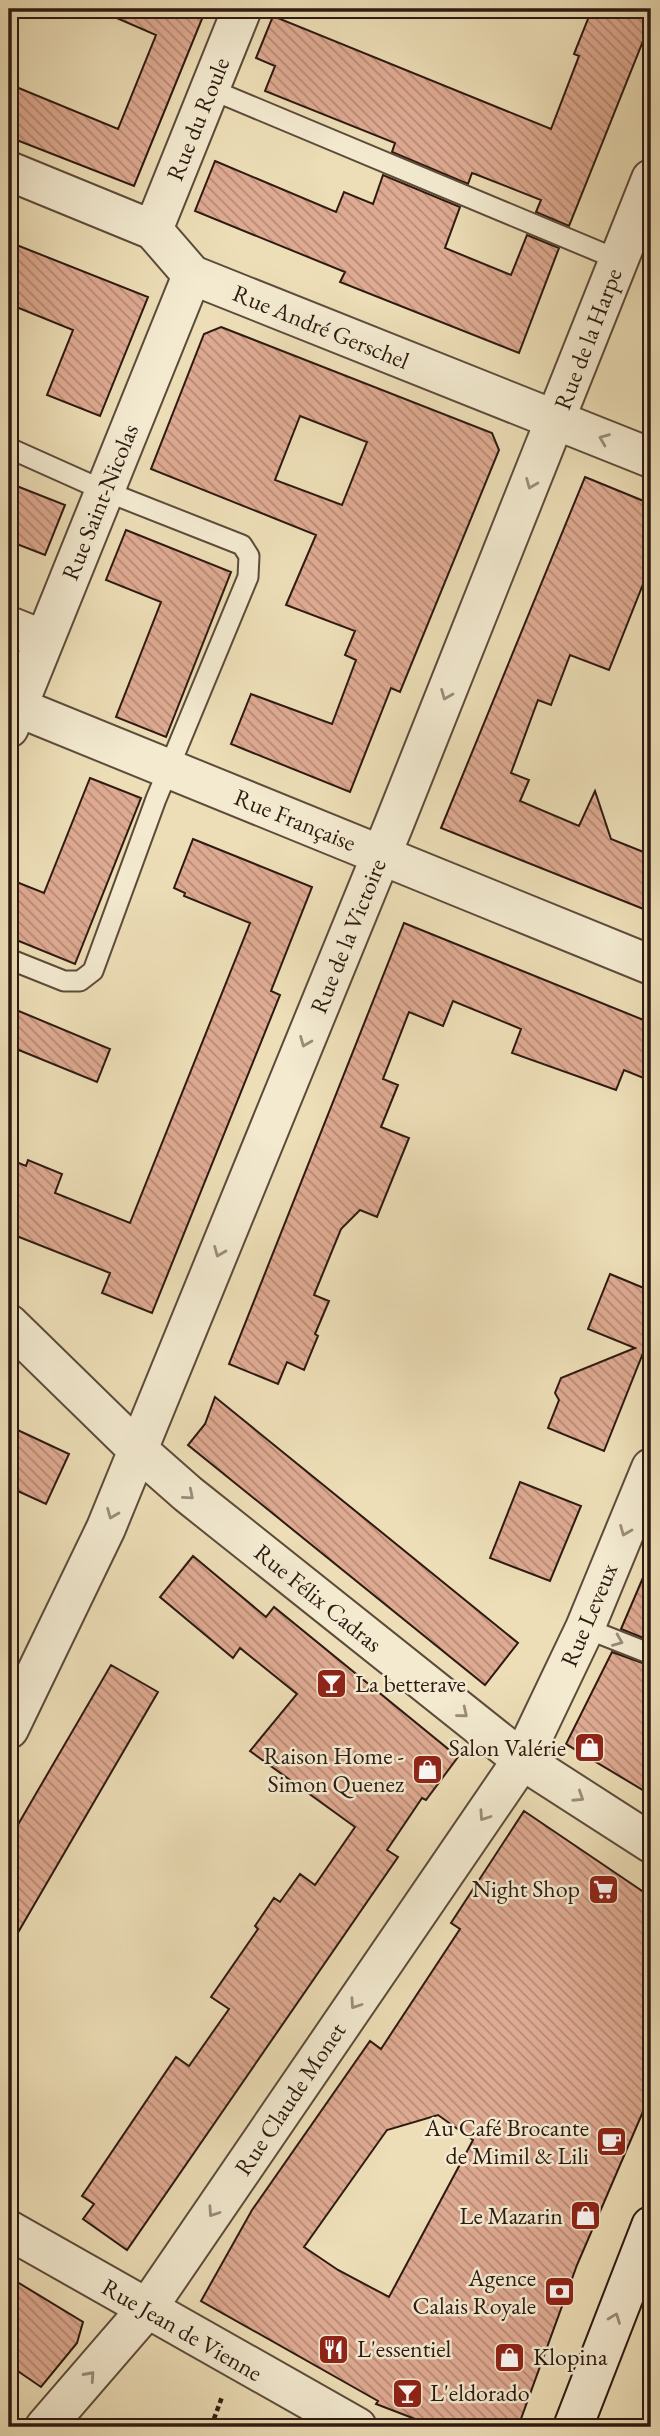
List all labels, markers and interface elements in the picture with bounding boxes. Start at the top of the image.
street label: Rue du Roule [159,53,236,185]
street label: Rue de la Harpe [546,264,629,414]
street label: Rue André Gerschel [229,277,414,376]
street label: Rue Saint-Nicolas [54,419,145,585]
one-way arrow [599,433,611,447]
one-way arrow [525,476,539,489]
one-way arrow [441,688,455,700]
street label: Rue Française [230,781,361,858]
street label: Rue de la Victoire [302,854,393,1018]
one-way arrow [300,1035,314,1047]
one-way arrow [214,1246,228,1258]
one-way arrow [181,1487,194,1499]
one-way arrow [106,1506,120,1519]
one-way arrow [620,1525,634,1537]
street label: Rue Félix Cadras [248,1537,389,1659]
street label: Rue Leveux [553,1558,624,1671]
one-way arrow [611,1633,624,1647]
bar icon: La betterave [315,1667,349,1701]
place label: La betterave [355,1668,466,1699]
one-way arrow [455,1705,468,1718]
shop icon: Salon Valérie [572,1731,606,1765]
place label: Salon Valérie [448,1732,566,1763]
place label: Raison Home - Simon Quenez [264,1740,404,1799]
shop icon: Raison Home - Simon Quenez [410,1753,444,1787]
one-way arrow [572,1789,585,1802]
one-way arrow [479,1808,492,1821]
supermarket icon: Night Shop [586,1872,620,1906]
place label: Night Shop [472,1873,580,1904]
one-way arrow [351,1996,363,2009]
street label: Rue Claude Monet [227,2016,352,2181]
place label: Au Café Brocante de Mimil & Lili [424,2112,589,2171]
cafe icon: Au Café Brocante de Mimil & Lili [595,2125,629,2159]
shop icon: Le Mazarin [569,2199,603,2233]
place label: Le Mazarin [459,2200,563,2231]
one-way arrow [209,2204,221,2217]
place label: Agence Calais Royale [412,2262,536,2321]
street label: Rue Jean de Vienne [96,2271,268,2388]
bank icon: Agence Calais Royale [542,2275,576,2309]
one-way arrow [606,2312,620,2324]
restaurant icon: L'essentiel [317,2332,351,2366]
place label: L'essentiel [357,2333,451,2364]
shop icon: Klopina [493,2340,527,2374]
place label: Klopina [533,2341,608,2372]
one-way arrow [82,2372,94,2385]
bar icon: L'eldorado [390,2376,424,2410]
place label: L'eldorado [430,2377,530,2408]

